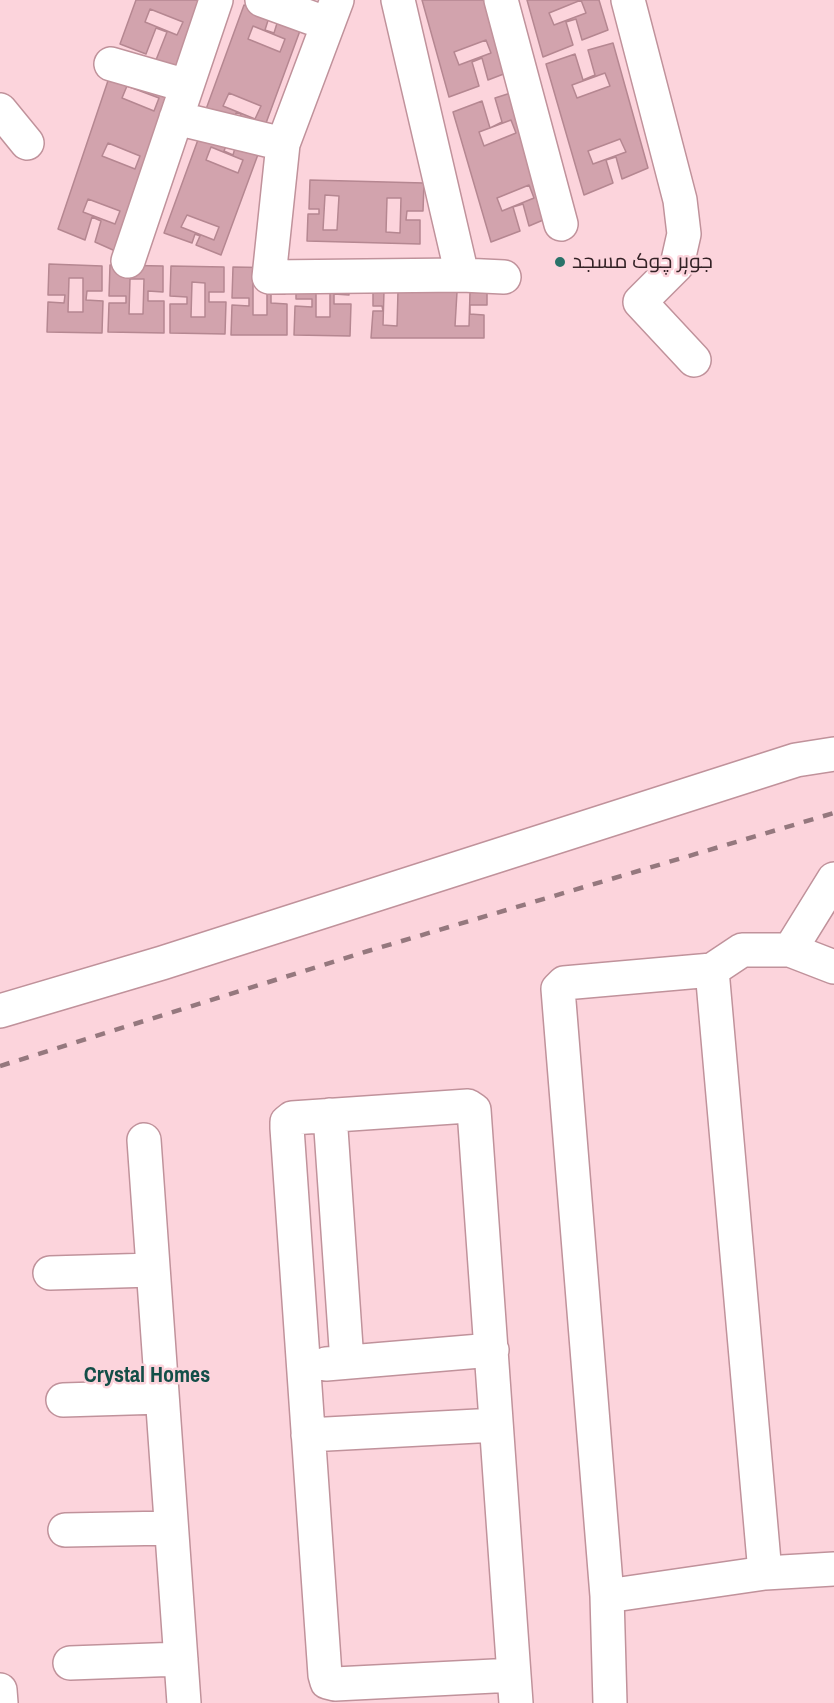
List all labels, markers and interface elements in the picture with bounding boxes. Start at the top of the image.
place label: جوہر چوک مسجد [572,249,713,275]
marker: جوہر چوک مسجد [553,255,567,269]
district label: Crystal Homes [84,1363,210,1389]

